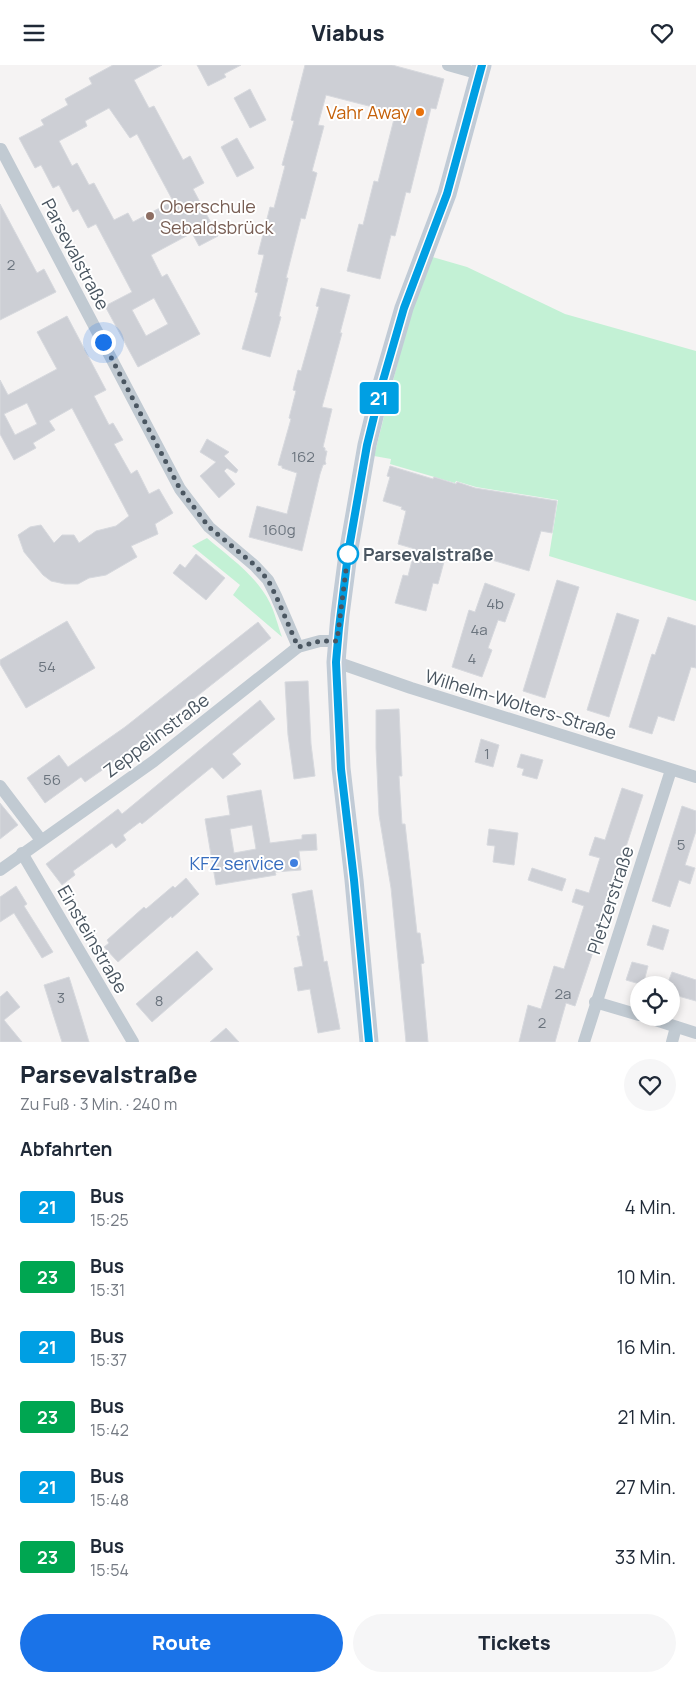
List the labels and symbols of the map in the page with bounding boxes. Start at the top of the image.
place label: Vahr Away [326,100,411,124]
marker: Vahr Away [414,106,426,118]
street label: Parsevalstraße [37,194,115,314]
place label: Oberschule Sebaldsbrück [160,194,274,239]
marker: Oberschule Sebaldsbrück [144,210,156,222]
house number: 2 [7,254,15,275]
your location [91,330,116,355]
line badge: 21 [356,382,402,414]
house number: 162 [291,446,315,467]
house number: 160g [262,519,296,540]
place label: Parsevalstraße [363,542,494,566]
marker: Parsevalstraße [337,543,359,565]
house number: 4b [486,593,504,614]
house number: 4a [470,619,488,640]
house number: 4 [468,648,477,669]
house number: 54 [38,656,56,677]
street label: Wilhelm-Wolters-Straße [422,663,620,745]
street label: Zeppelinstraße [98,687,214,783]
house number: 1 [484,743,490,764]
house number: 56 [43,769,61,790]
house number: 5 [677,834,685,855]
street label: Pletzerstraße [581,843,639,957]
place label: KFZ service [190,851,284,875]
marker: KFZ service [288,857,300,869]
street label: Einsteinstraße [52,881,134,997]
house number: 2a [555,983,571,1004]
house number: 3 [57,987,65,1008]
house number: 8 [155,990,163,1011]
house number: 2 [538,1012,546,1033]

